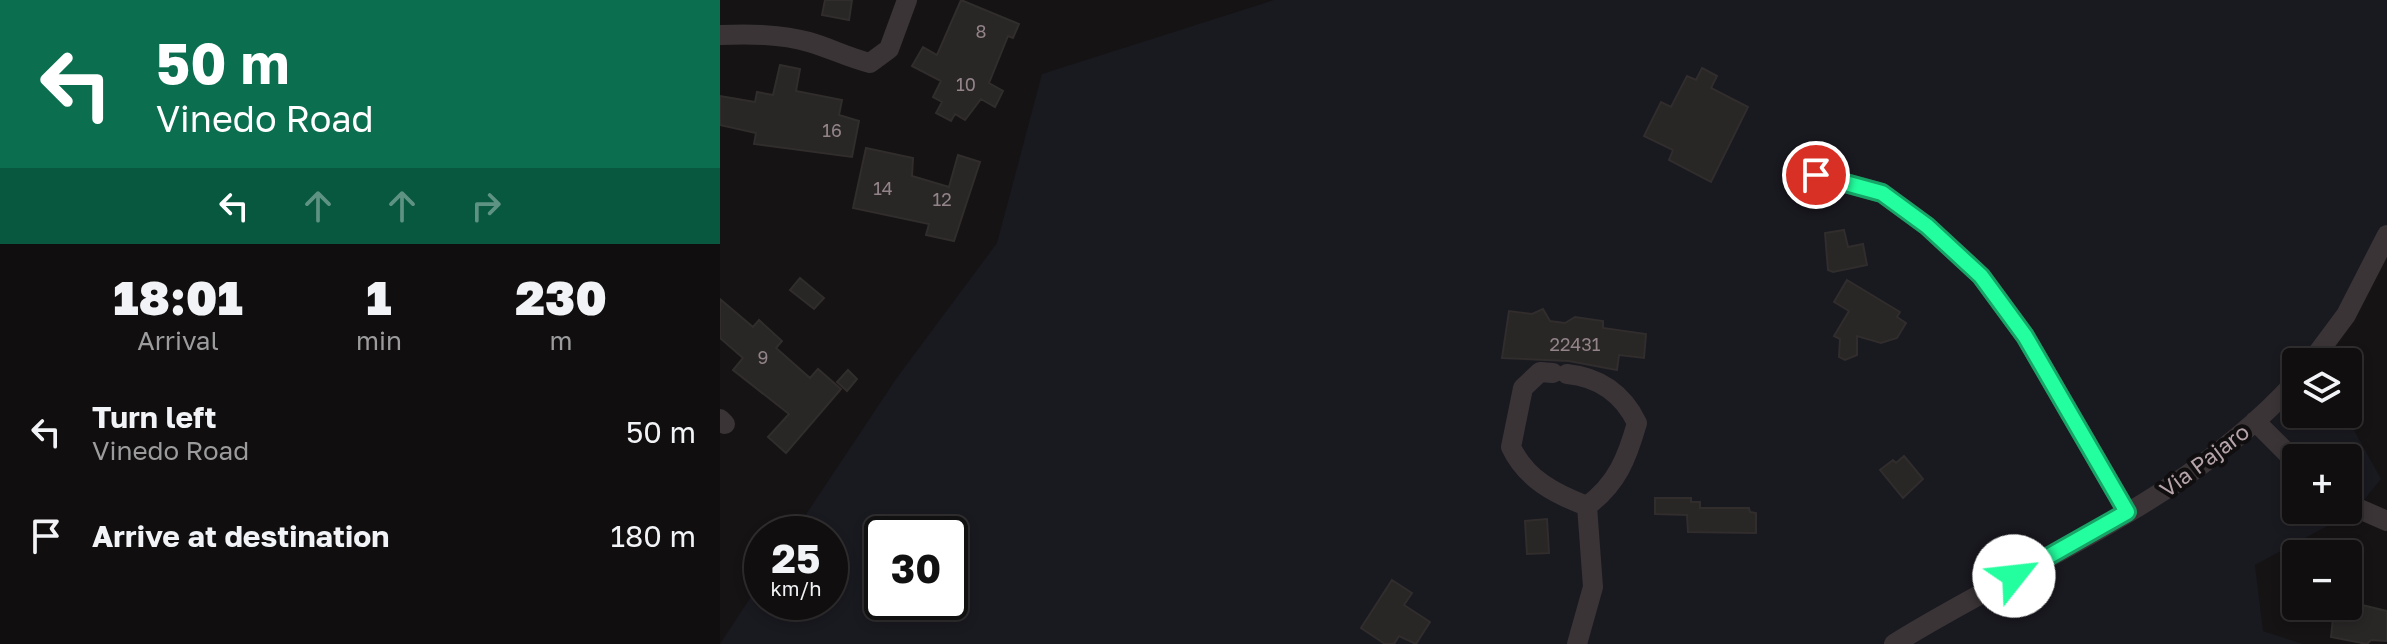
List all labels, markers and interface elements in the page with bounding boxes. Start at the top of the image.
house number: 8 [976,20,986,42]
text: 50 m [156,29,290,96]
icon: left [24,32,128,136]
house number: 10 [956,73,976,95]
text: Vinedo Road [156,97,374,140]
house number: 16 [822,119,842,141]
pin [1782,141,1850,209]
icon: arrive [1794,153,1838,197]
house number: 14 [873,177,893,199]
icon: left [212,184,256,228]
icon: ahead [296,184,340,228]
icon: ahead [380,184,424,228]
icon: right [464,184,508,228]
house number: 12 [932,188,952,210]
text: 18:01 [113,268,243,326]
text: 1 [366,268,392,326]
text: 230 [515,268,607,326]
text: Arrival [137,325,219,356]
text: min [356,325,402,356]
text: m [549,325,572,356]
house number: 22431 [1549,333,1601,355]
house number: 9 [758,346,768,368]
map controls [2282,348,2362,620]
button: layers [2282,348,2362,428]
text: Turn left [92,399,217,435]
icon: left [24,410,68,454]
text: 50 m [626,414,696,450]
street label: Via Pajaro [2154,418,2254,502]
text: Vinedo Road [92,435,249,466]
button: + [2282,444,2362,524]
icon: arrive [24,514,68,558]
speed limit sign: 30 [864,516,968,620]
text: Arrive at destination [92,518,389,554]
text: 180 m [611,518,696,554]
text: 25 [772,534,820,582]
position arrow [1972,534,2056,618]
button: − [2282,540,2362,620]
text: km/h [771,576,821,600]

